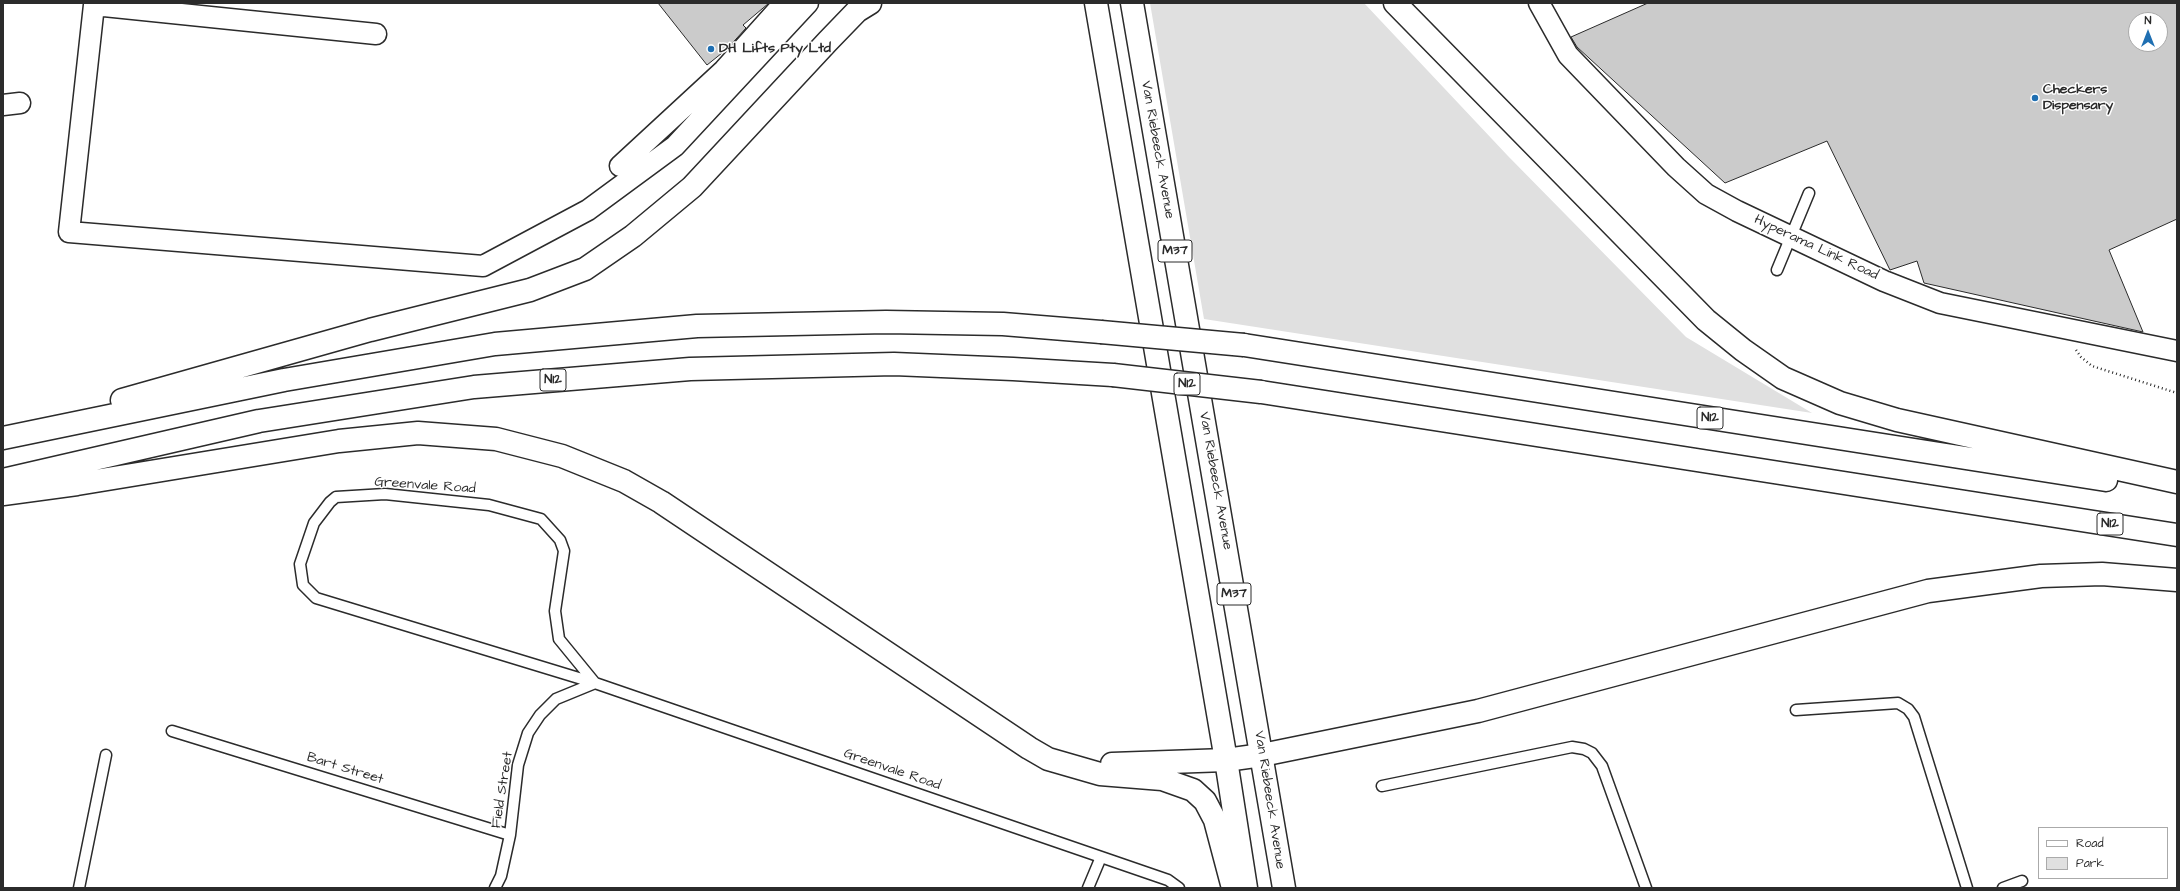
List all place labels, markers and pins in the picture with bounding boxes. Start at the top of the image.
place label: DH Lifts Pty Ltd [719,41,831,57]
marker: DH Lifts Pty Ltd [706,44,716,54]
place label: Checkers Dispensary [2043,82,2113,114]
marker: Checkers Dispensary [2030,93,2040,103]

